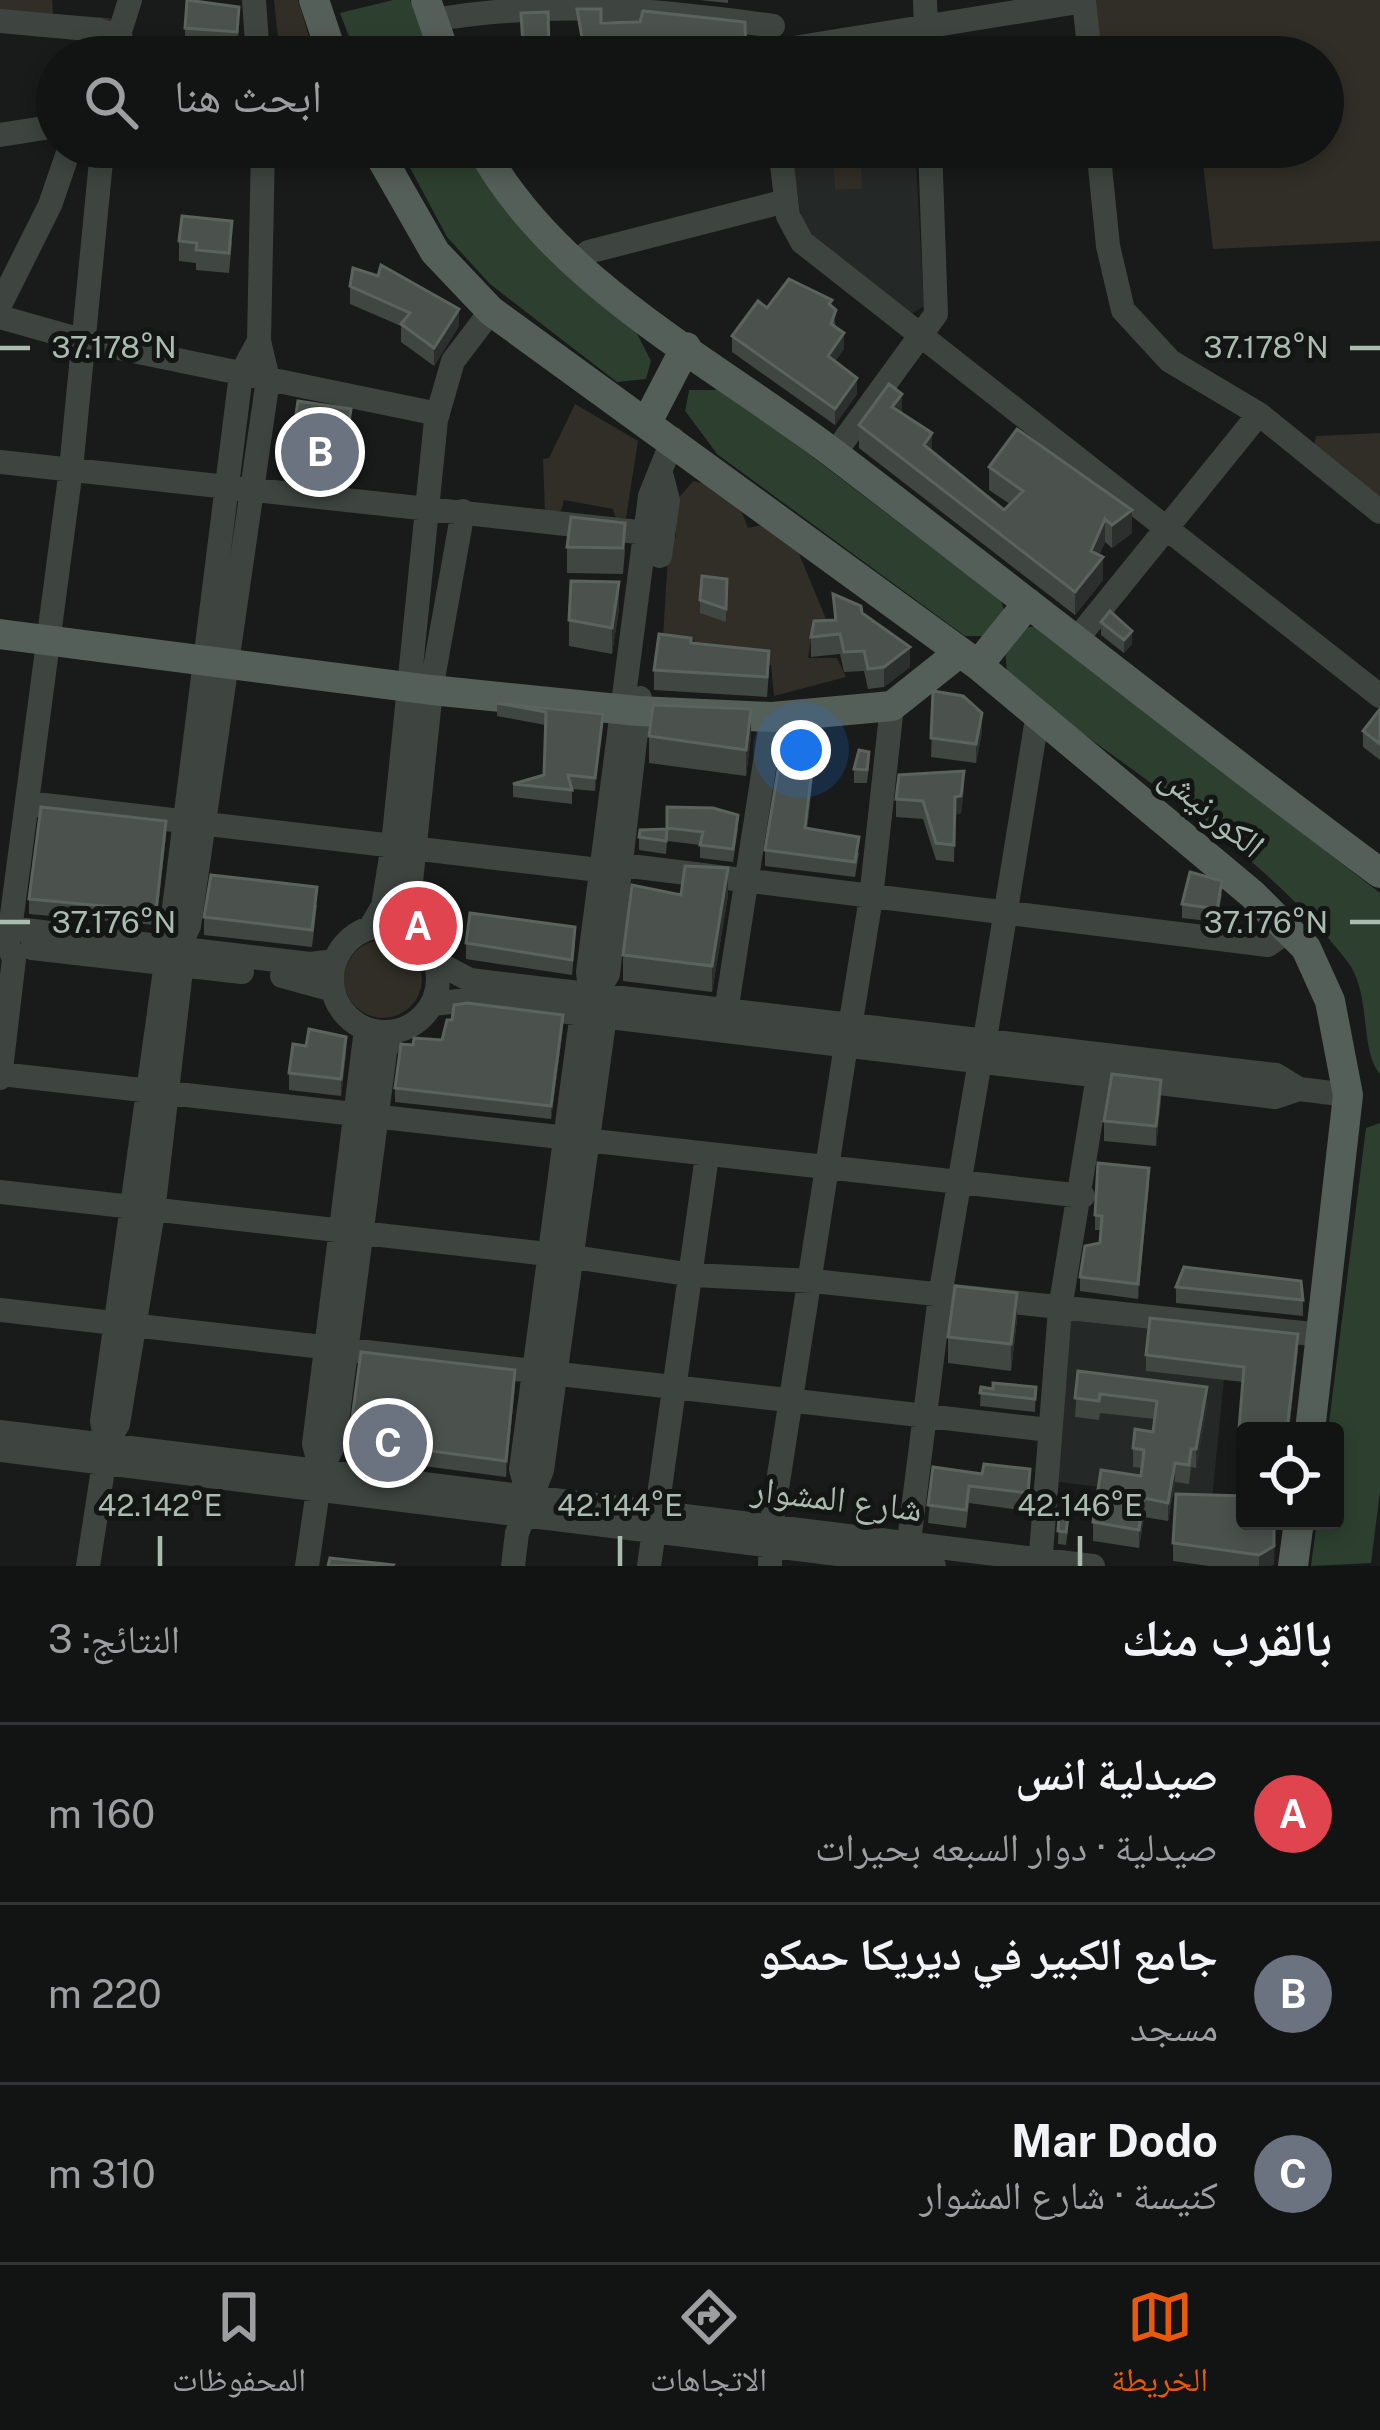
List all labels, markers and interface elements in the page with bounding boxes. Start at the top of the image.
search box [36,36,1344,168]
icon: search [78,69,144,135]
text: ابحث هنا [174,69,322,122]
text: 37.178°N [51,329,177,365]
text: 37.178°N [1203,329,1329,365]
pin: B [281,407,359,497]
your location [771,720,831,780]
street label: الكورنيش [1152,754,1274,866]
pin: A [379,881,457,971]
text: 37.176°N [52,904,176,940]
text: 37.176°N [1204,904,1328,940]
pin: C [349,1398,427,1488]
map controls [1236,1422,1344,1530]
button: locate [1236,1422,1344,1530]
street label: شارع المشوار [748,1467,925,1531]
text: 42.142°E [98,1487,222,1523]
text: 42.144°E [557,1487,683,1523]
text: 42.146°E [1017,1487,1143,1523]
text: بالقرب منك [1121,1608,1332,1667]
text: النتائج: 3 [48,1616,180,1662]
text: صيدلية انس [1015,1747,1218,1800]
text: 160 m [48,1791,155,1837]
text: A [1279,1791,1307,1837]
text: صيدلية · دوار السبعه بحيرات [815,1824,1218,1870]
text: جامع الكبير في ديريكا حمكو [759,1927,1218,1980]
text: 220 m [48,1971,162,2017]
text: B [1280,1971,1306,2017]
text: مسجد [1130,2004,1218,2050]
text: Mar Dodo [1011,2114,1218,2167]
text: 310 m [48,2151,156,2197]
text: C [1279,2151,1307,2197]
text: كنيسة · شارع المشوار [920,2172,1218,2218]
tab: المحفوظات [172,2284,306,2412]
tab: الاتجاهات [650,2284,767,2412]
tab: الخريطة [1111,2284,1208,2412]

